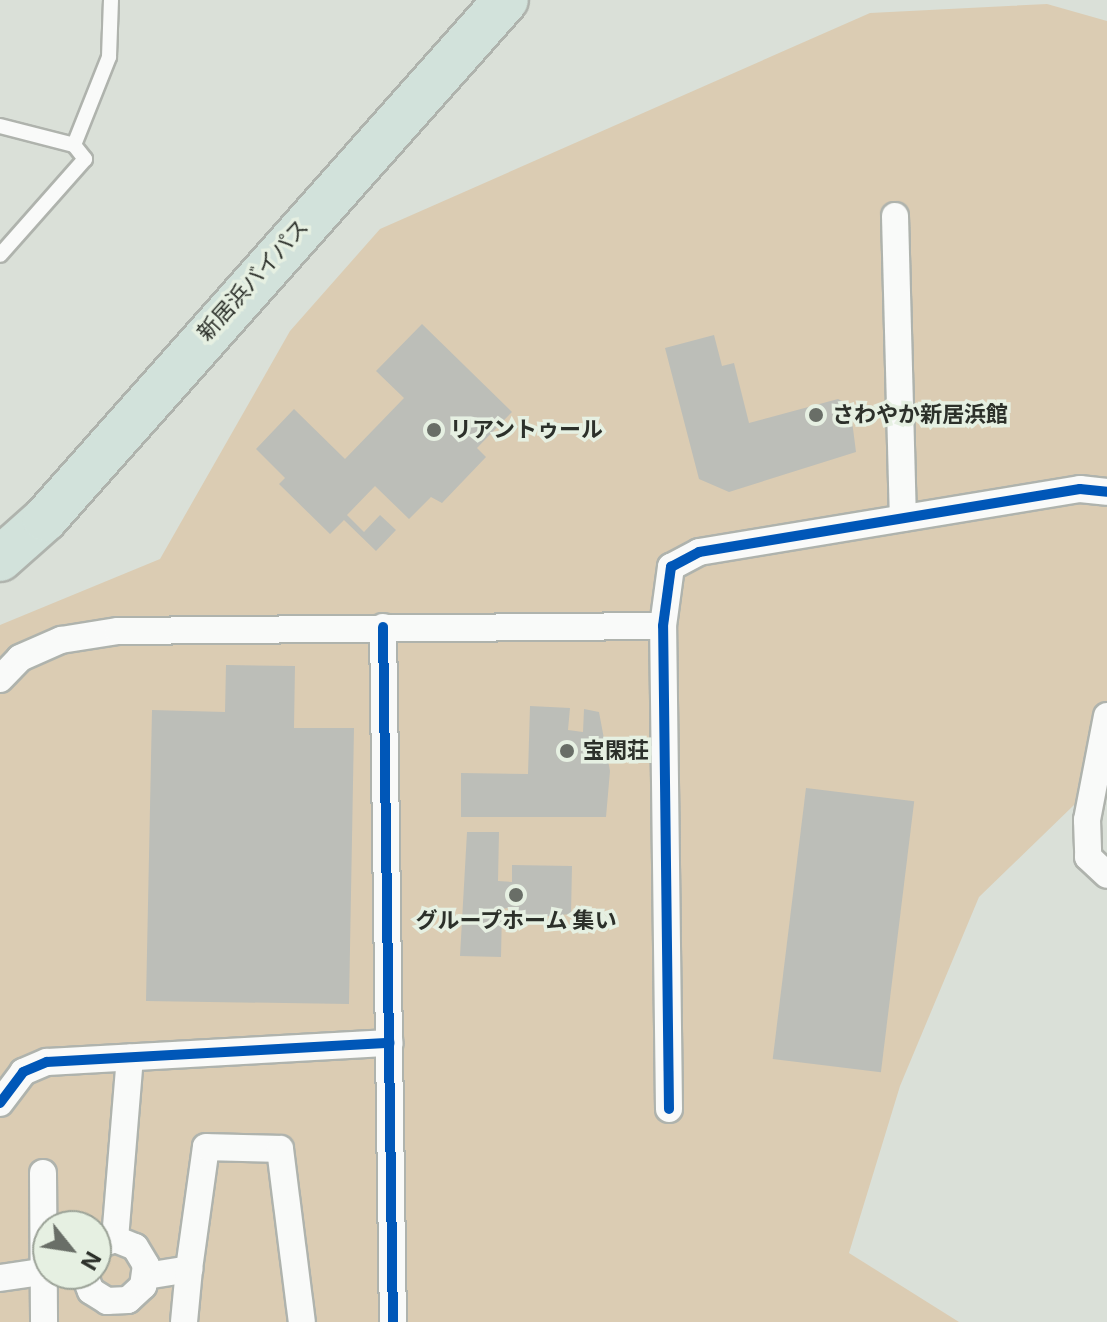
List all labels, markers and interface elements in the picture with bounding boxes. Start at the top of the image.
street label: 新居浜バイパス [192,214,314,346]
place label: さわやか新居浜館 [832,402,1008,428]
marker: さわやか新居浜館 [807,406,825,424]
place label: リアントゥール [450,417,604,443]
marker: リアントゥール [425,421,443,439]
place label: 宝閑荘 [583,738,649,764]
marker: 宝閑荘 [558,742,576,760]
marker: グループホーム 集い [507,886,525,904]
place label: グループホーム 集い [414,908,618,934]
north arrow [32,1210,112,1290]
text: N [76,1247,107,1275]

